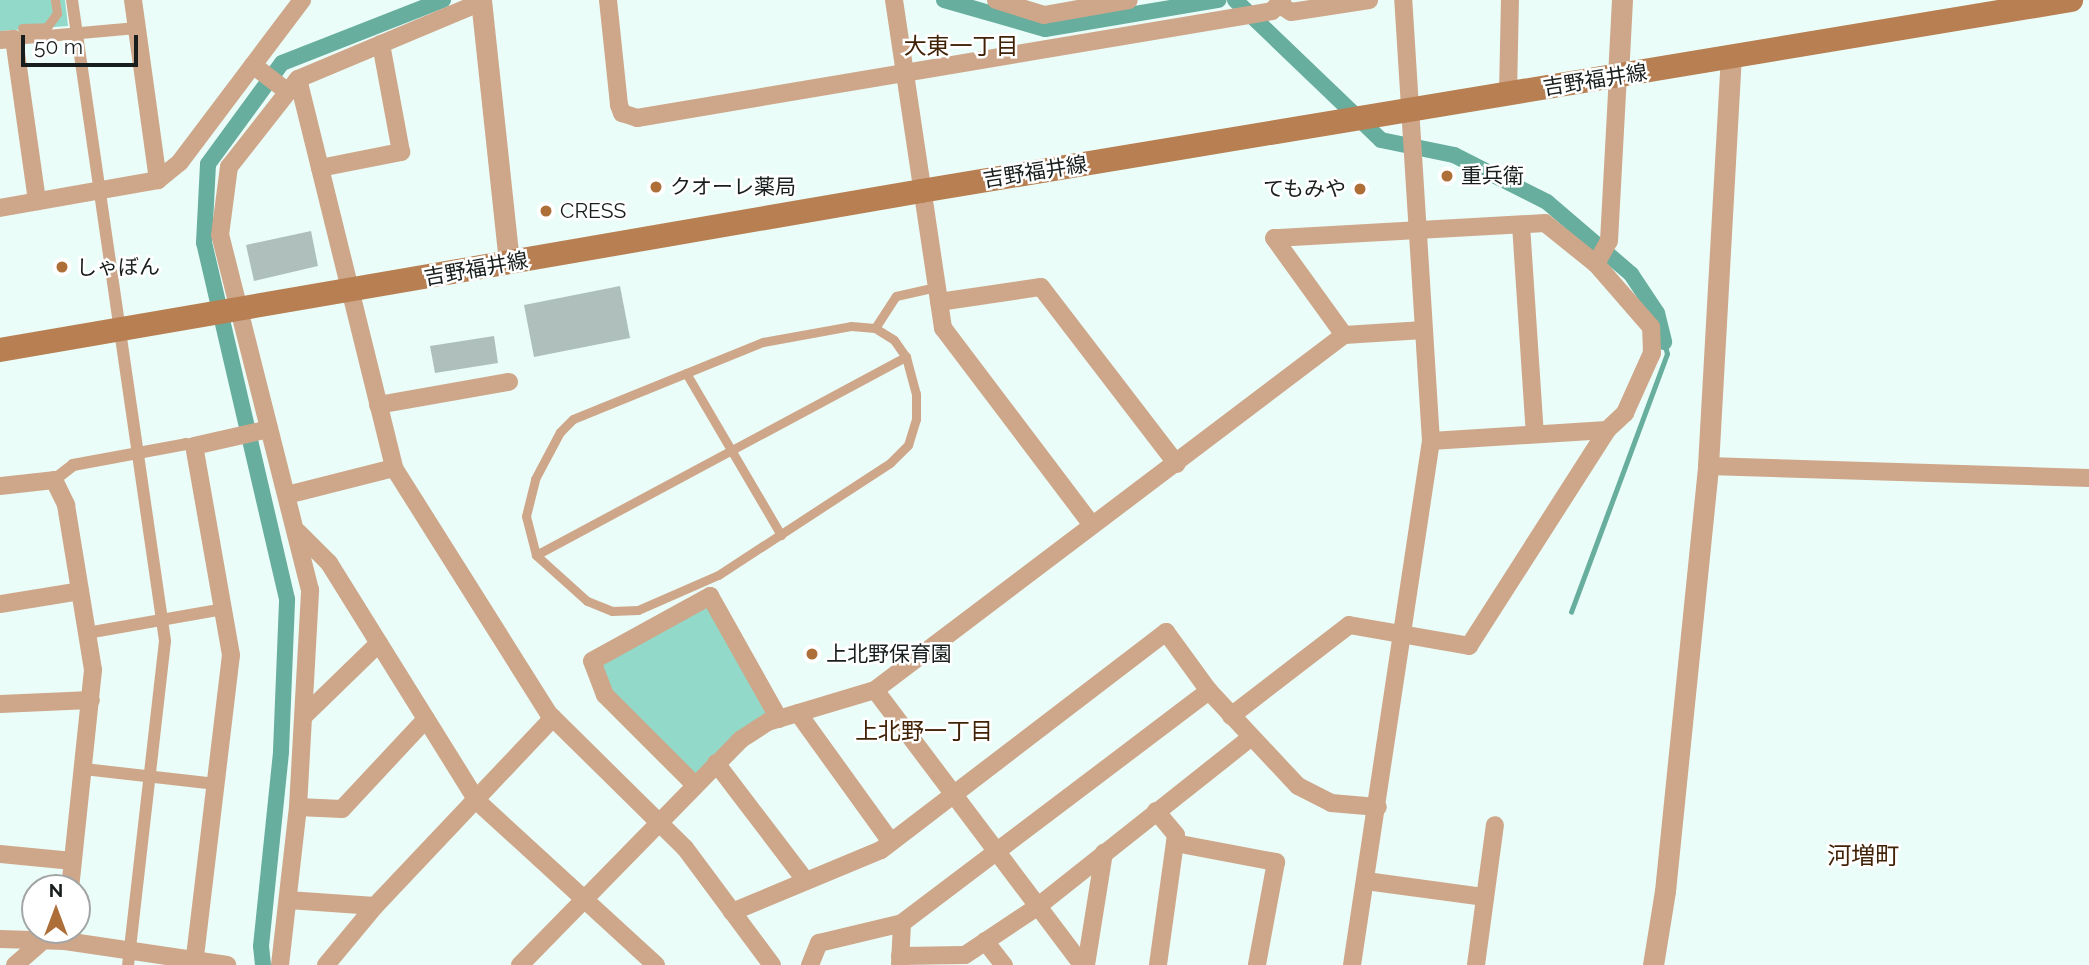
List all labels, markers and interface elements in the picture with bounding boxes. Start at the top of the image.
scale bar [24,21,142,65]
district label: 大東一丁目 [904,32,1018,60]
text: 50 m [34,34,83,59]
street label: 吉野福井線 [1541,59,1649,101]
street label: 吉野福井線 [981,151,1089,193]
place label: 重兵衛 [1461,163,1524,189]
marker: 重兵衛 [1439,168,1455,184]
place label: クオーレ薬局 [670,174,796,200]
place label: てもみや [1262,176,1346,202]
marker: クオーレ薬局 [648,179,664,195]
marker: てもみや [1352,181,1368,197]
place label: CRESS [560,198,626,224]
marker: CRESS [538,203,554,219]
street label: 吉野福井線 [422,247,530,291]
place label: しゃぼん [76,254,160,280]
marker: しゃぼん [54,259,70,275]
place label: 上北野保育園 [826,641,952,667]
marker: 上北野保育園 [804,646,820,662]
district label: 上北野一丁目 [855,717,993,745]
district label: 河増町 [1827,842,1899,870]
north arrow [21,874,91,944]
text: N [49,879,63,901]

